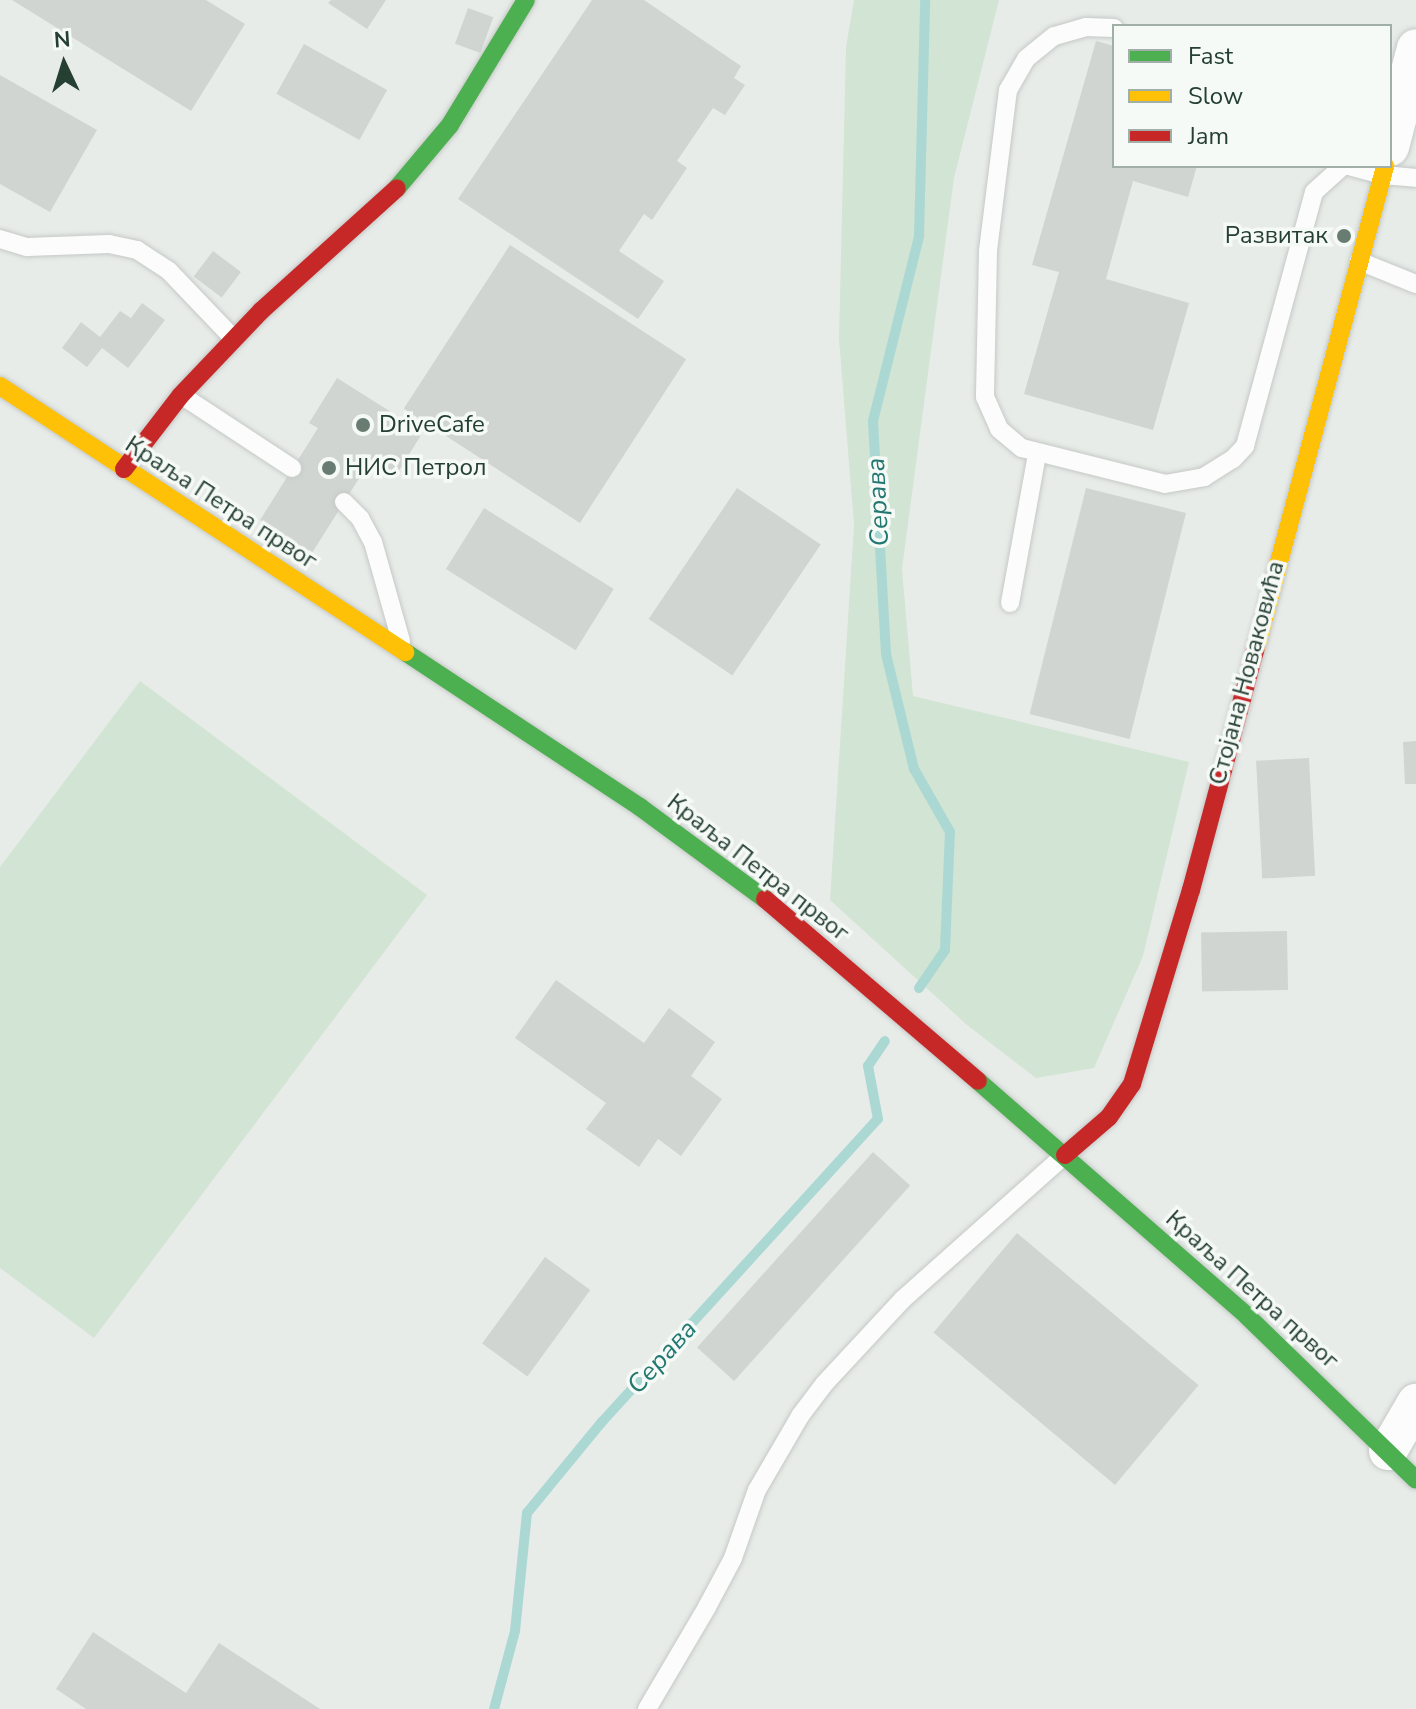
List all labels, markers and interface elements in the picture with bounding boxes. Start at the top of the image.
north arrow [24,24,104,104]
legend [1112,24,1392,168]
text: N [53,25,72,56]
text: Fast [1188,40,1233,72]
text: Slow [1188,80,1243,112]
text: Jam [1188,120,1229,152]
place label: Развитак [1225,222,1328,250]
marker: Развитак [1335,227,1353,245]
place label: DriveCafe [379,411,485,439]
marker: DriveCafe [354,416,372,434]
street label: Краља Петра првог [120,430,322,576]
place label: НИС Петрол [345,454,487,482]
water label: Серава [860,457,896,547]
marker: НИС Петрол [320,459,338,477]
street label: Стојана Новаковића [1203,558,1291,788]
street label: Краља Петра првог [661,788,855,948]
street label: Краља Петра првог [1159,1205,1345,1375]
water label: Серава [621,1313,703,1401]

